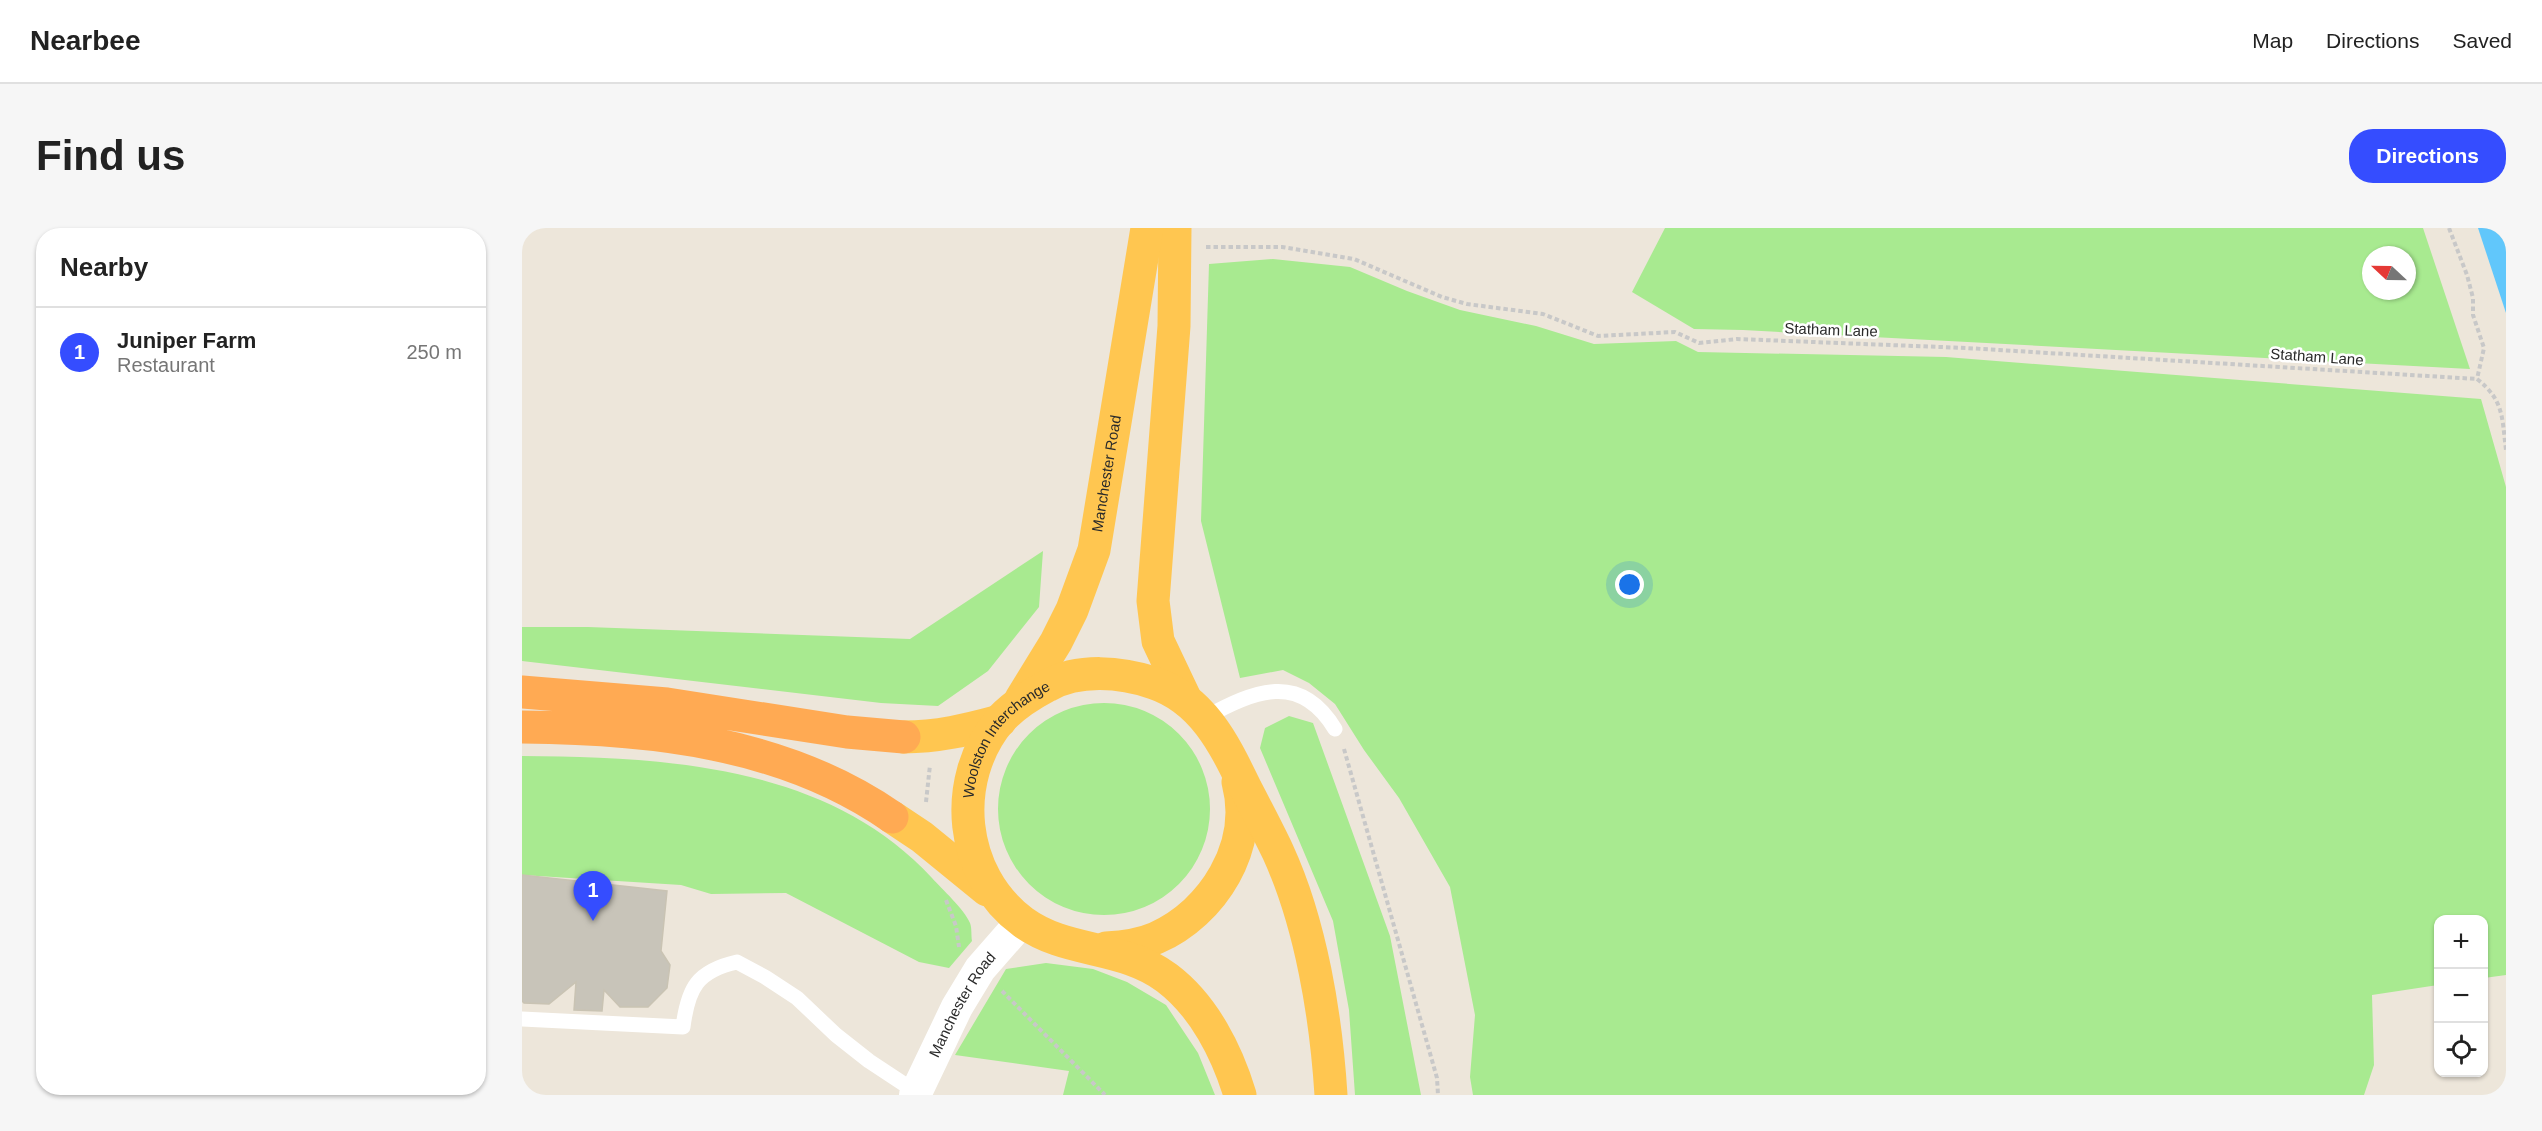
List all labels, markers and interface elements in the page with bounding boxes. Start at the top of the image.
text: Nearbee [30,25,141,56]
text: Map [2252,29,2293,52]
text: Directions [2326,29,2419,52]
text: Saved [2452,29,2512,52]
button: Directions [2349,129,2506,183]
text: Find us [36,132,185,179]
north arrow [2362,246,2416,300]
text: Nearby [60,252,148,282]
street label: Statham Lane [1784,319,1878,340]
text: Juniper Farm [117,328,256,353]
text: 1 [74,341,85,363]
text: 250 m [406,341,462,363]
street label: Statham Lane [2270,345,2364,368]
text: Restaurant [117,354,215,376]
street label: Manchester Road [1088,414,1124,533]
your location [1615,570,1644,599]
street label: Woolston Interchange [959,677,1052,799]
pin: 1 [574,872,612,921]
map controls [2434,915,2488,1077]
button: + [2434,915,2488,969]
street label: Manchester Road [925,949,999,1060]
button: − [2434,969,2488,1023]
button: locate [2434,1023,2488,1077]

